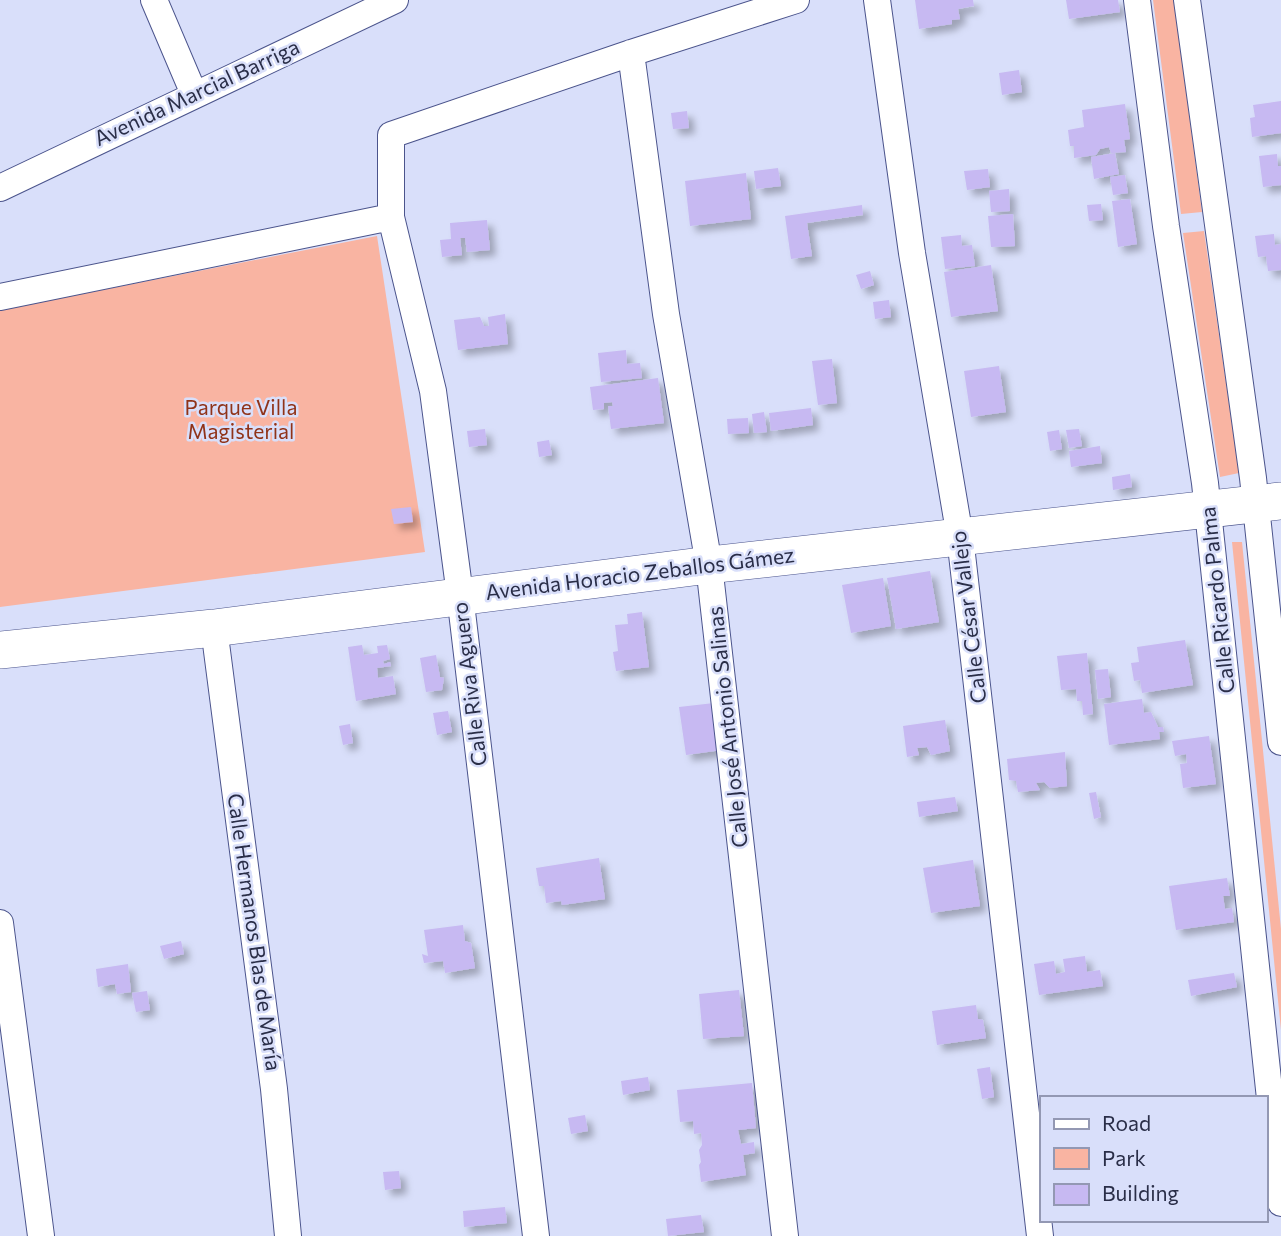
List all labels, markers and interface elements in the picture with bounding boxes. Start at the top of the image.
street label: Avenida Marcial Barriga [90,33,303,150]
park label: Parque Villa Magisterial [185,394,297,443]
street label: Calle Ricardo Palma [1194,506,1239,695]
street label: Calle César Vallejo [945,530,990,705]
street label: Avenida Horacio Zeballos Gámez [484,541,796,604]
street label: Calle Riva Aguero [446,601,491,768]
street label: Calle José Antonio Salinas [701,605,752,849]
street label: Calle Hermanos Blas de María [224,791,287,1072]
legend [1040,1096,1267,1222]
text: Road [1102,1110,1151,1135]
text: Park [1102,1145,1146,1170]
text: Building [1102,1180,1179,1205]

